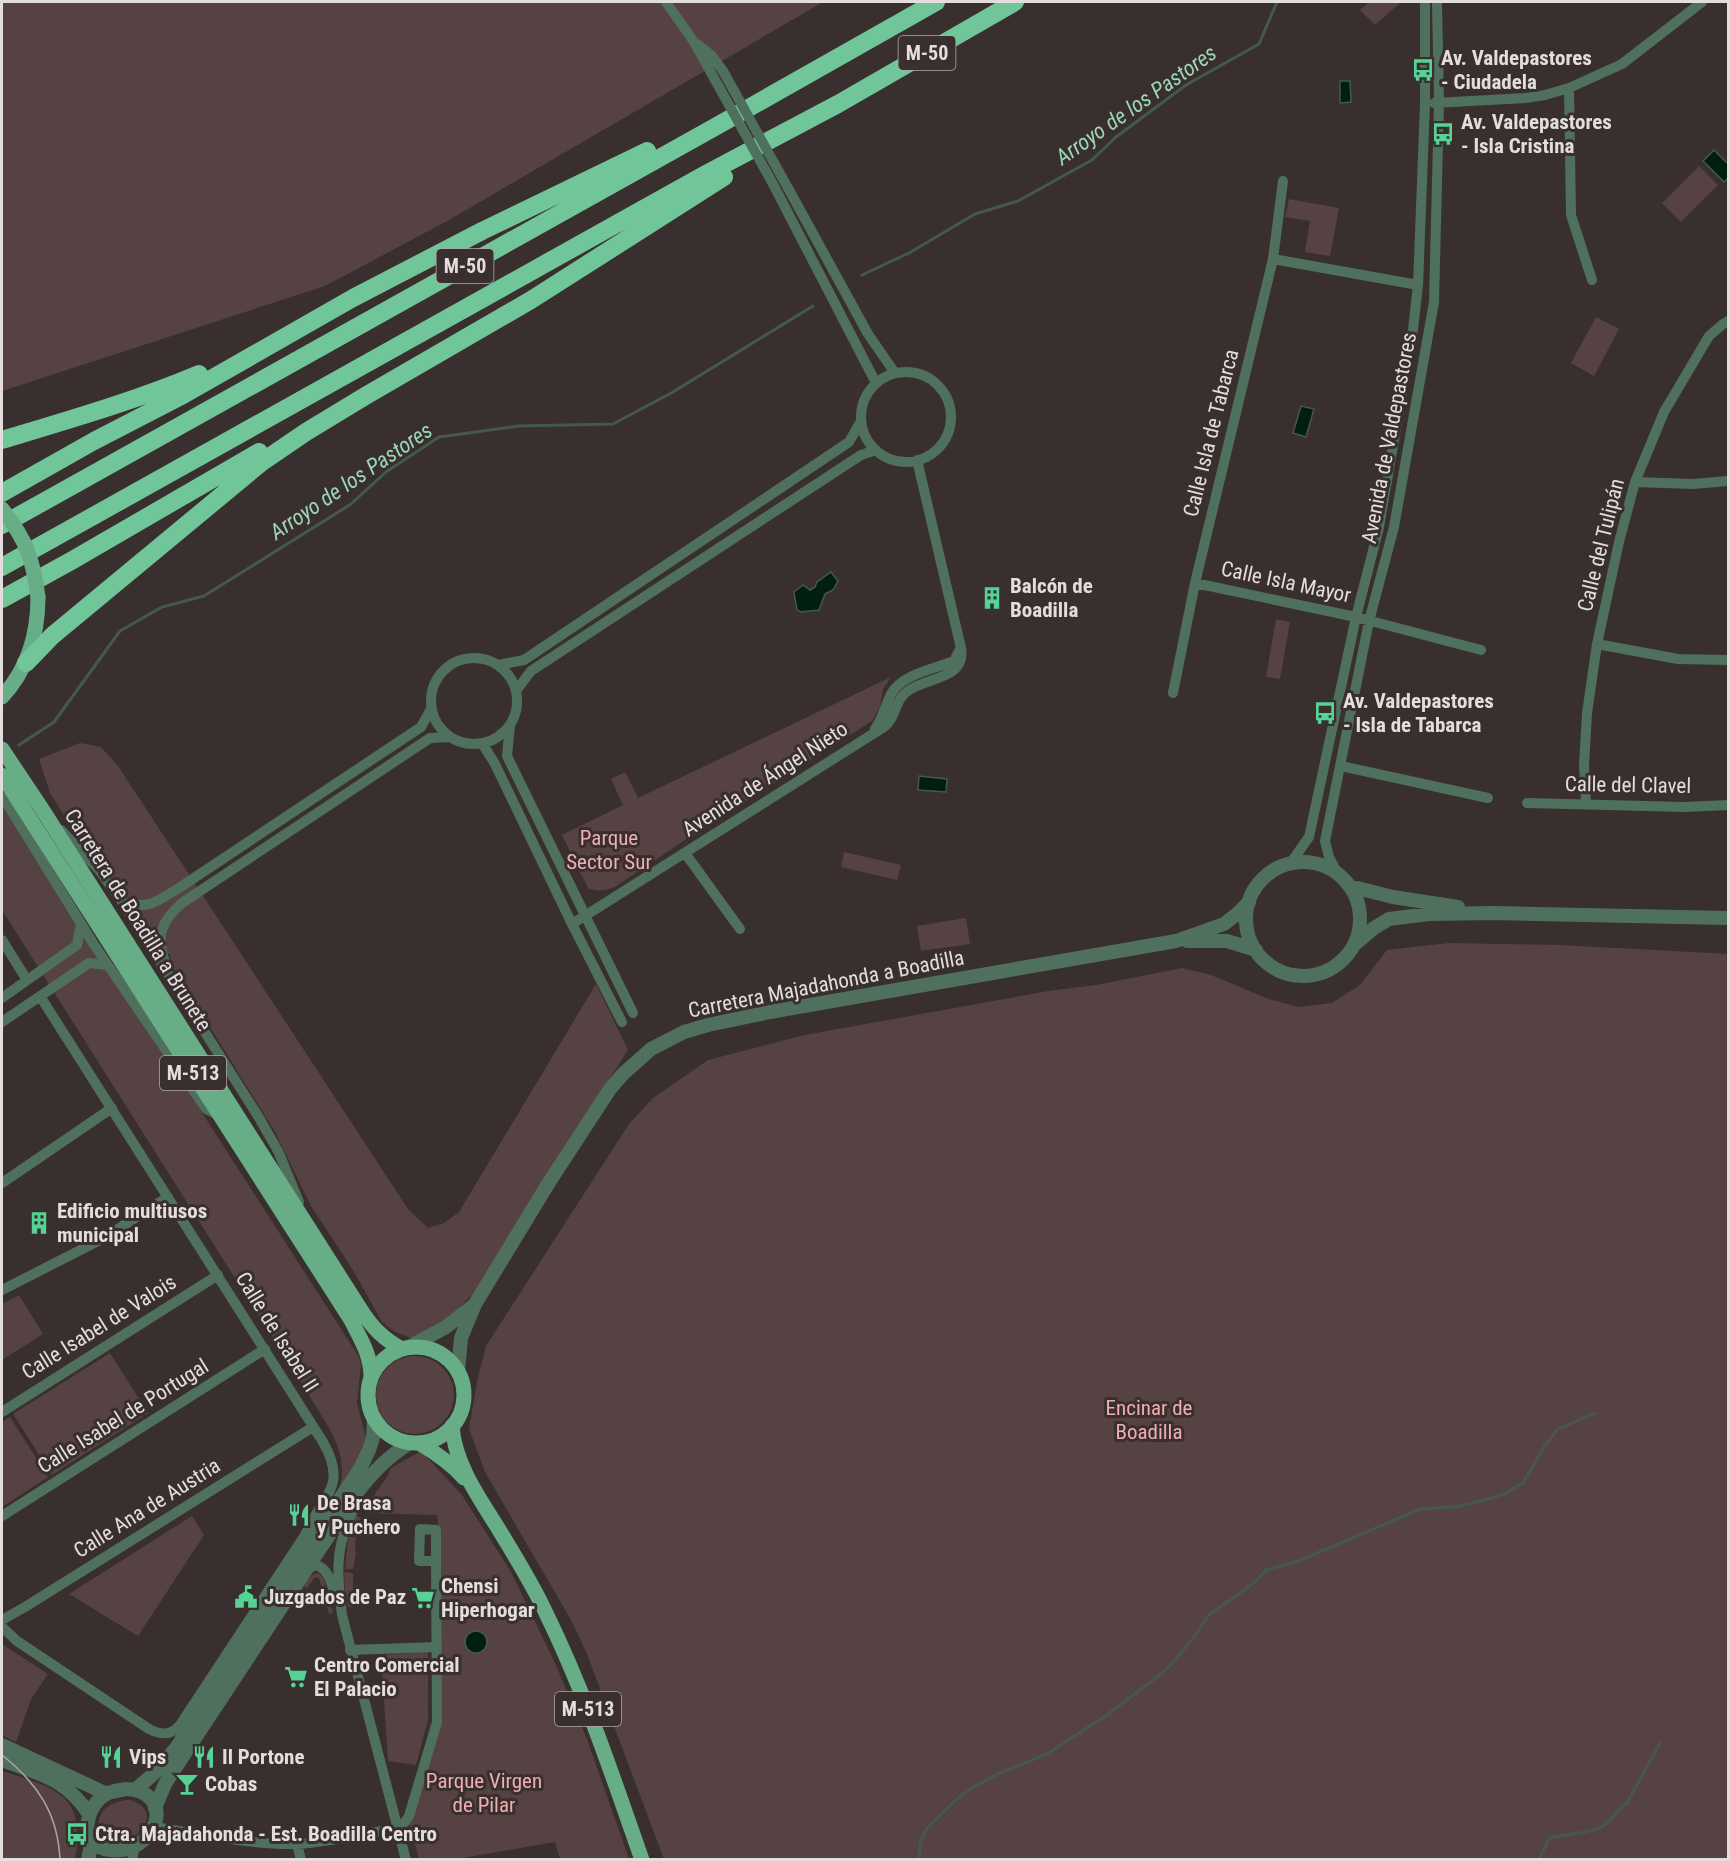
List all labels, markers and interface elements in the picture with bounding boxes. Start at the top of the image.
road number: M-50 [898,36,956,70]
water label: Arroyo de los Pastores [1050,40,1221,170]
place label: Av. Valdepastores - Ciudadela [1441,46,1592,94]
bus stop icon: Av. Valdepastores - Ciudadela [1410,57,1436,83]
place label: Av. Valdepastores - Isla Cristina [1461,110,1612,158]
bus stop icon: Av. Valdepastores - Isla Cristina [1430,121,1456,147]
road number: M-50 [436,249,494,283]
street label: Avenida de Valdepastores [1357,331,1421,545]
street label: Calle Isla de Tabarca [1179,347,1243,519]
water label: Arroyo de los Pastores [264,417,437,545]
street label: Calle del Tulipán [1573,476,1629,614]
street label: Calle Isla Mayor [1219,557,1353,607]
place label: Balcón de Boadilla [1010,574,1093,622]
building icon: Balcón de Boadilla [979,585,1005,611]
place label: Av. Valdepastores - Isla de Tabarca [1343,689,1494,737]
bus stop icon: Av. Valdepastores - Isla de Tabarca [1312,700,1338,726]
street label: Avenida de Ángel Nieto [678,717,852,841]
street label: Calle del Clavel [1565,772,1691,798]
street label: Carretera de Boadilla a Brunete [60,805,216,1036]
park label: Parque Sector Sur [566,826,652,874]
street label: Carretera Majadahonda a Boadilla [686,945,966,1023]
road number: M-513 [160,1056,226,1090]
place label: Edificio multiusos municipal [57,1199,207,1247]
building icon: Edificio multiusos municipal [26,1210,52,1236]
street label: Calle de Isabel II [231,1268,323,1396]
street label: Calle Isabel de Valois [18,1270,180,1384]
street label: Calle Isabel de Portugal [33,1354,213,1478]
park label: Encinar de Boadilla [1106,1396,1193,1444]
street label: Calle Ana de Austria [70,1453,224,1563]
place label: De Brasa y Puchero [317,1491,401,1539]
restaurant icon: De Brasa y Puchero [286,1502,312,1528]
place label: Chensi Hiperhogar [441,1574,535,1622]
public building icon: Juzgados de Paz [233,1584,259,1610]
place label: Juzgados de Paz [264,1585,406,1609]
supermarket icon: Chensi Hiperhogar [410,1585,436,1611]
place label: Centro Comercial El Palacio [314,1653,460,1701]
supermarket icon: Centro Comercial El Palacio [283,1664,309,1690]
road number: M-513 [555,1692,621,1726]
restaurant icon: Vips [98,1744,124,1770]
restaurant icon: Il Portone [191,1744,217,1770]
place label: Vips [129,1745,166,1769]
place label: Il Portone [222,1745,305,1769]
park label: Parque Virgen de Pilar [426,1769,542,1817]
bar icon: Cobas [174,1771,200,1797]
place label: Cobas [205,1772,257,1796]
bus stop icon: Ctra. Majadahonda - Est. Boadilla Centro [64,1821,90,1847]
place label: Ctra. Majadahonda - Est. Boadilla Centro [95,1822,437,1846]

